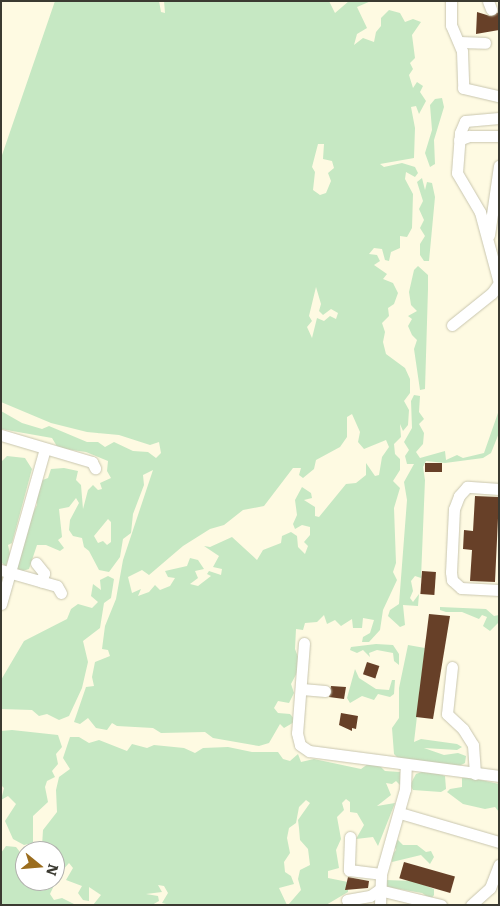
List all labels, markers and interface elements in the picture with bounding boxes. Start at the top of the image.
north arrow [15,841,65,891]
text: N [42,862,65,879]

